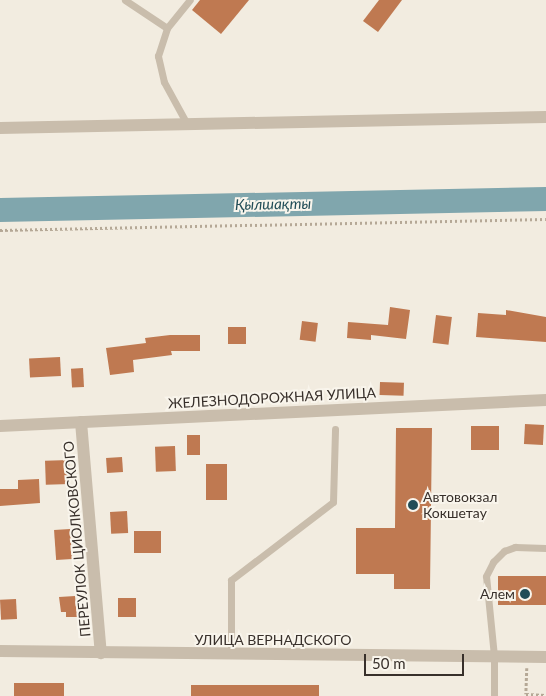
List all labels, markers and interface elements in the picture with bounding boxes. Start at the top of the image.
water label: Қылшақты [235,194,311,214]
street label: ЖЕЛЕЗНОДОРОЖНАЯ УЛИЦА [168,384,376,412]
street label: ПЕРЕУЛОК ЦИОЛКОВСКОГО [60,440,94,638]
place label: Автовокзал Кокшетау [423,489,498,522]
marker: Автовокзал Кокшетау [407,499,419,511]
place label: Алем [480,586,515,602]
marker: Алем [519,588,531,600]
street label: УЛИЦА ВЕРНАДСКОГО [194,632,352,648]
scale bar [366,644,466,676]
text: 50 m [372,654,406,672]

